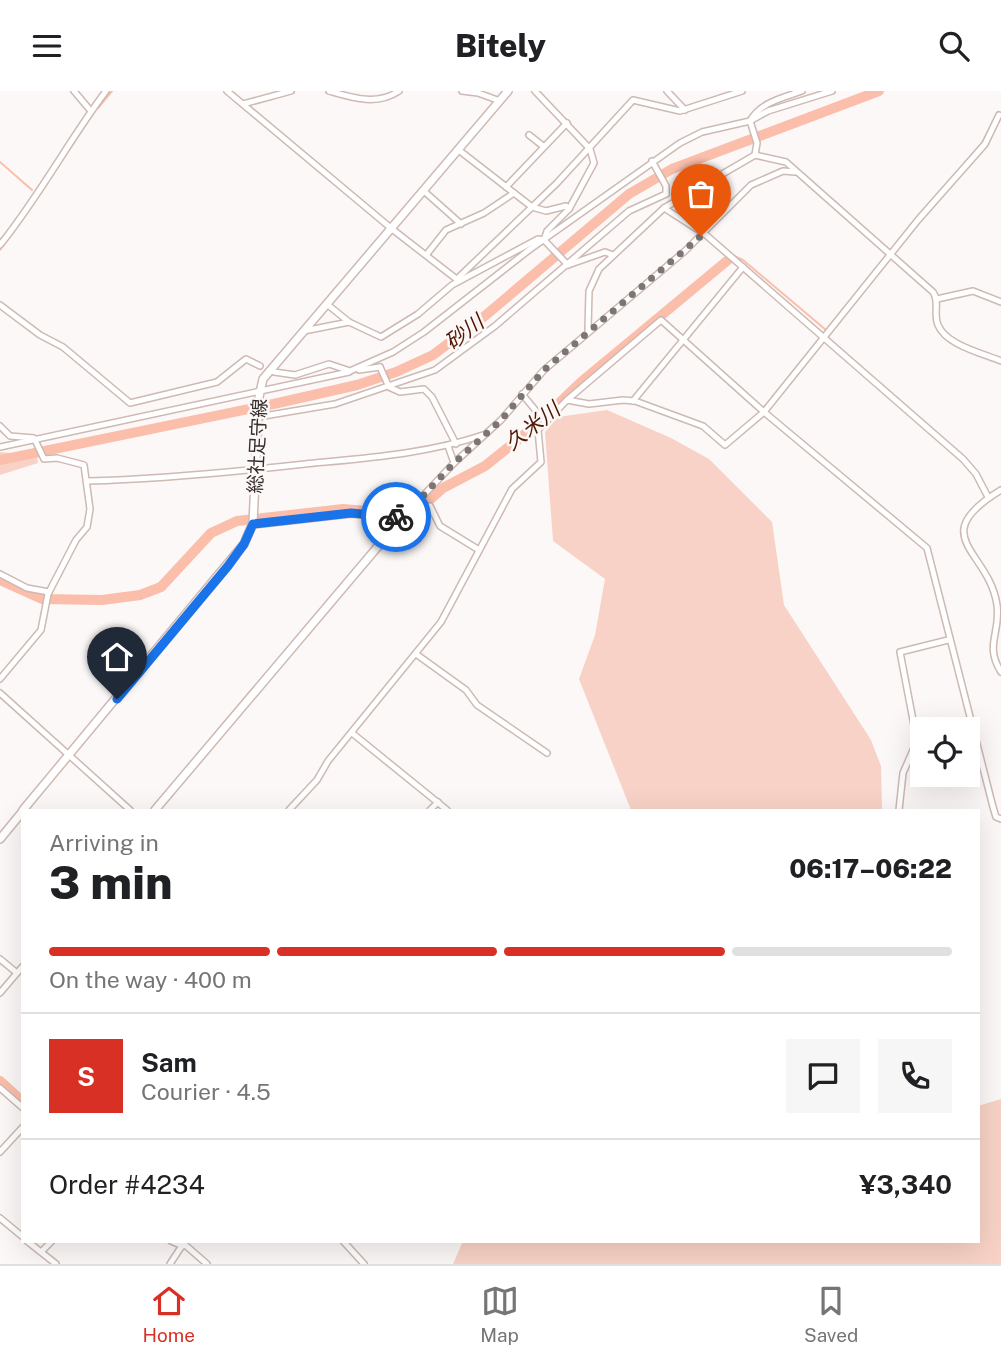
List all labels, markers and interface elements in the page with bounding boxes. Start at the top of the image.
icon: menu [28,27,66,65]
text: Bitely [455,27,546,64]
icon: search [935,27,973,65]
pin [671,164,731,236]
icon: bag [682,175,720,213]
water label: 砂川 [440,308,490,355]
water label: 久米川 [499,396,566,455]
street label: 総社足守線 [244,398,270,494]
courier [361,482,431,552]
icon: bike [377,498,415,536]
pin [87,627,147,699]
icon: home [98,638,136,676]
map controls [910,717,980,787]
button: locate [910,717,980,787]
text: Arriving in [49,829,159,856]
text: 06:17–06:22 [789,853,952,884]
text: 3 min [49,855,173,909]
text: On the way · 400 m [49,966,252,993]
button: chat [786,1039,860,1113]
button: phone [878,1039,952,1113]
text: Sam [141,1047,197,1078]
text: S [77,1061,95,1092]
text: Courier · 4.5 [141,1078,271,1105]
text: Order #4234 [49,1169,205,1200]
text: ¥3,340 [859,1169,952,1200]
tab: Home [143,1282,195,1346]
tab: Map [480,1282,519,1346]
tab: Saved [804,1282,858,1346]

